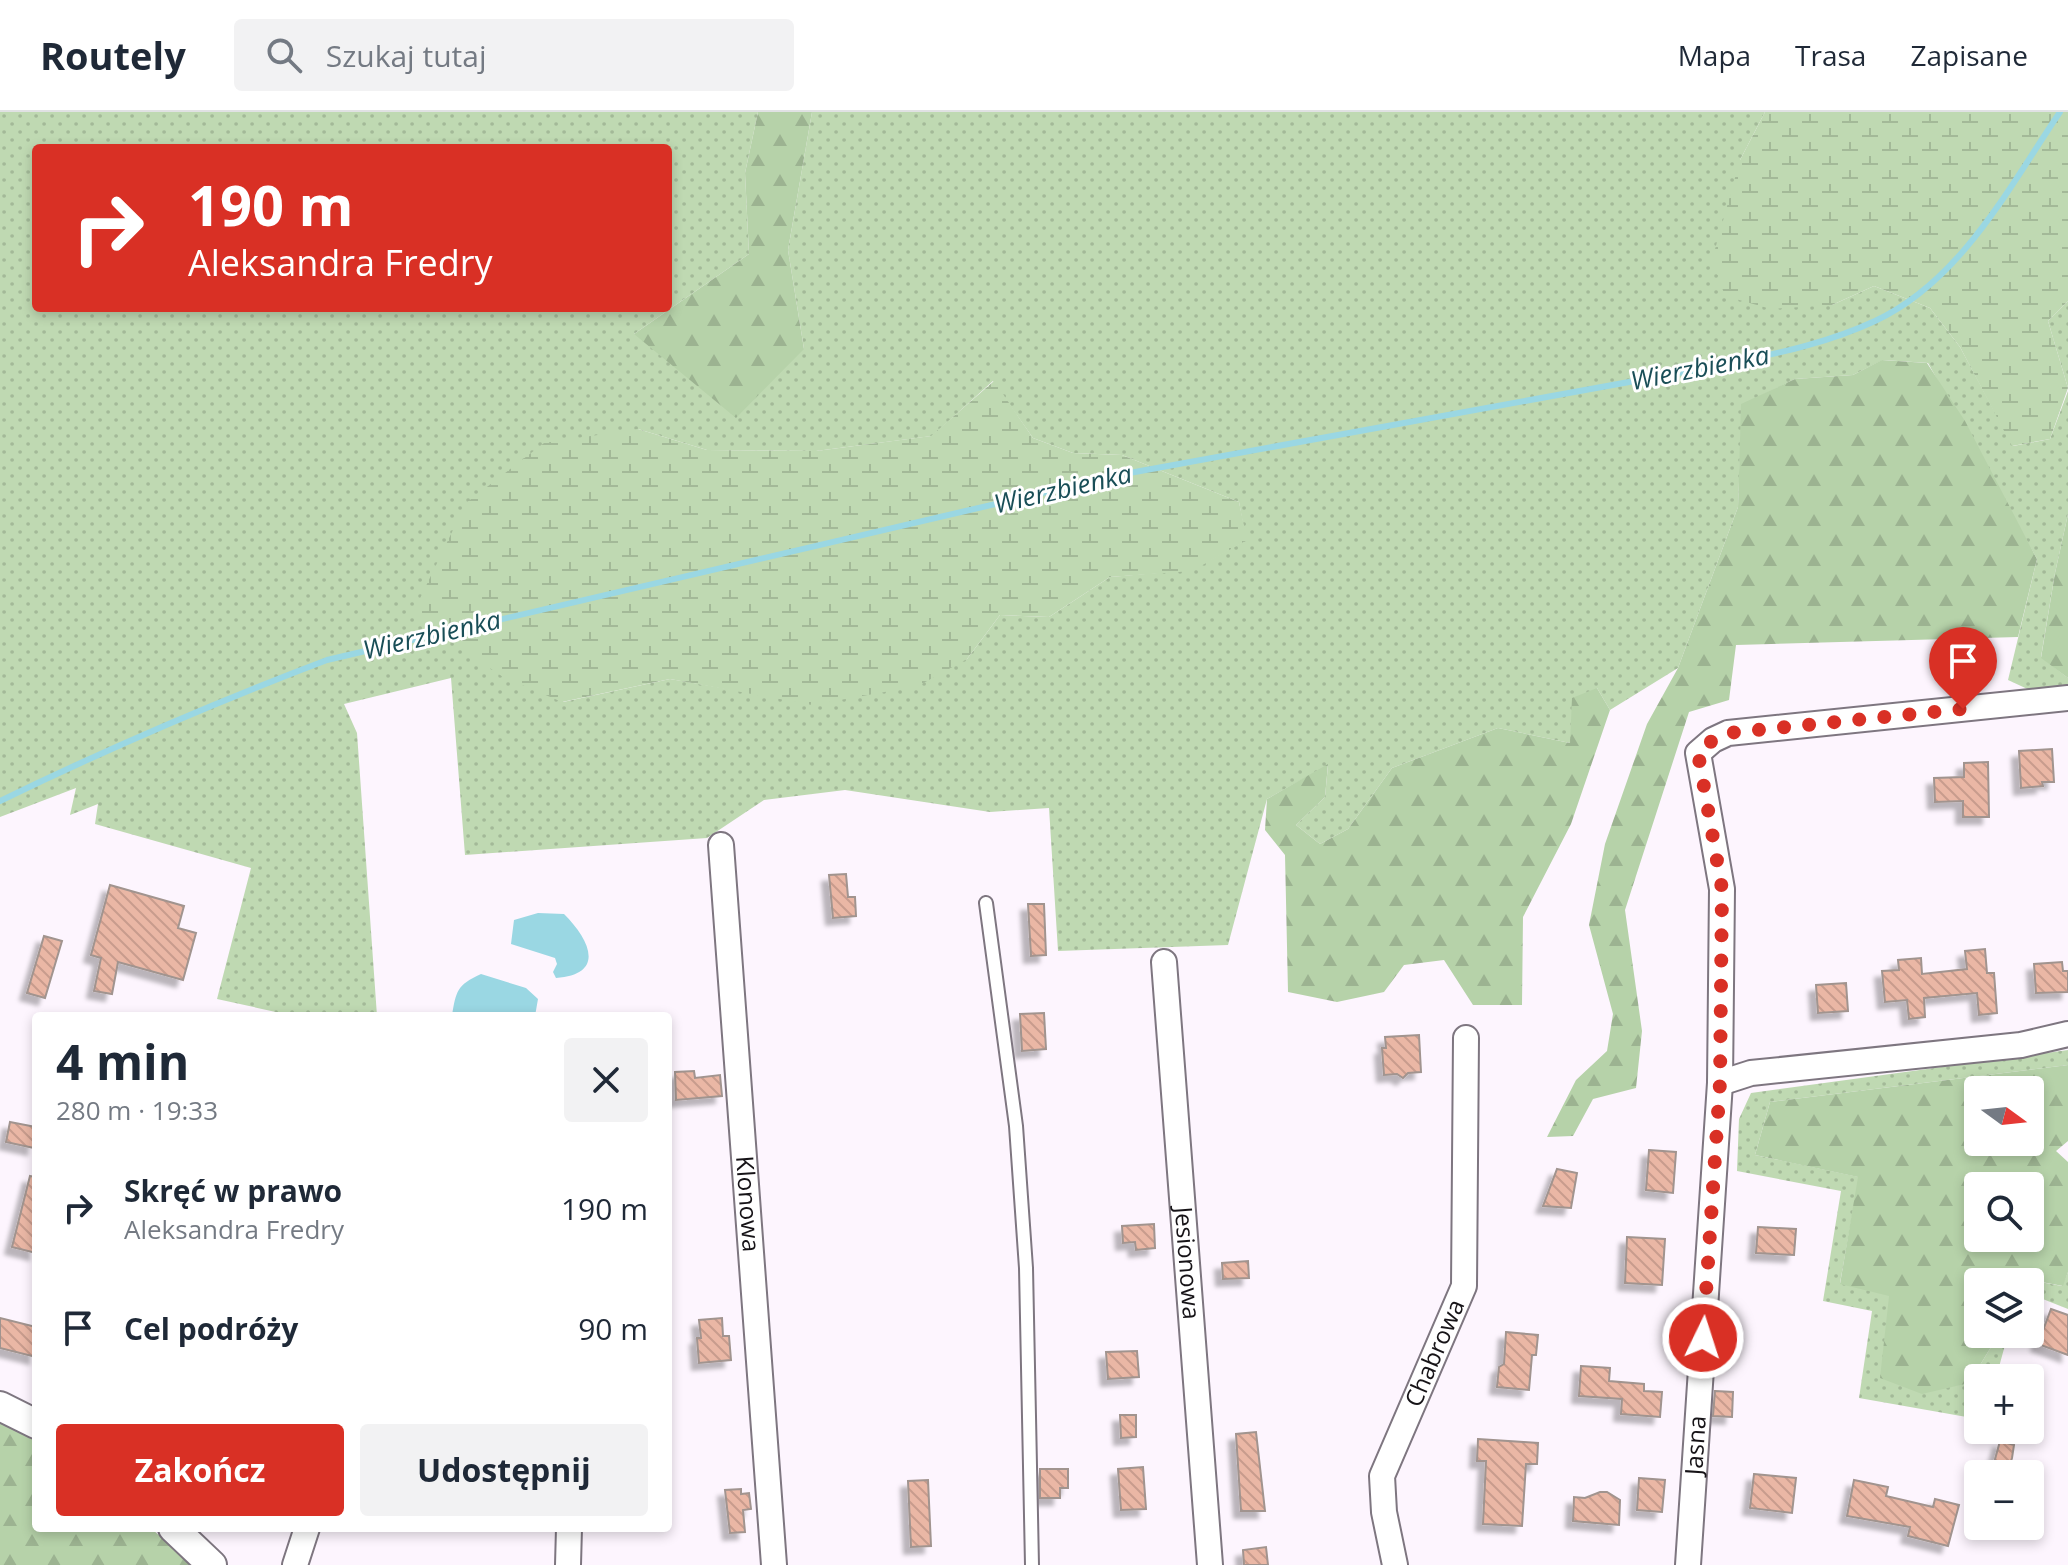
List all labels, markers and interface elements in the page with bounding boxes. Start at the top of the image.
search box [234,19,794,91]
text: Routely [40,29,186,81]
icon: search [262,33,306,77]
text: Szukaj tutaj [326,35,487,76]
text: Mapa [1678,36,1751,74]
text: Trasa [1795,36,1866,74]
text: Zapisane [1910,36,2028,74]
text: 190 m [188,166,354,242]
icon: right [56,176,160,280]
text: Aleksandra Fredry [188,238,493,287]
water label: Wierzbienka [1627,336,1772,398]
water label: Wierzbienka [990,455,1136,521]
water label: Wierzbienka [359,601,505,667]
pin [1929,627,1997,709]
icon: arrive [1941,639,1985,683]
text: 4 min [56,1029,189,1094]
button: close [564,1038,648,1122]
north arrow [1964,1076,2044,1156]
map controls [1964,1076,2044,1540]
text: 280 m · 19:33 [56,1092,218,1128]
street label: Klonowa [729,1155,769,1253]
text: Skręć w prawo [124,1170,342,1211]
button: search [1964,1172,2044,1252]
icon: right [56,1186,100,1230]
text: 190 m [561,1188,648,1229]
street label: Jesionowa [1168,1203,1209,1321]
text: Aleksandra Fredry [124,1211,344,1247]
button: layers [1964,1268,2044,1348]
street label: Chabrowa [1396,1294,1471,1411]
position arrow [1661,1296,1745,1380]
icon: arrive [56,1306,100,1350]
text: Cel podróży [124,1308,298,1349]
text: 90 m [578,1308,648,1349]
button: + [1964,1364,2044,1444]
street label: Jasna [1676,1414,1713,1478]
button: Zakończ [56,1424,344,1516]
button: Udostępnij [360,1424,648,1516]
button: − [1964,1460,2044,1540]

